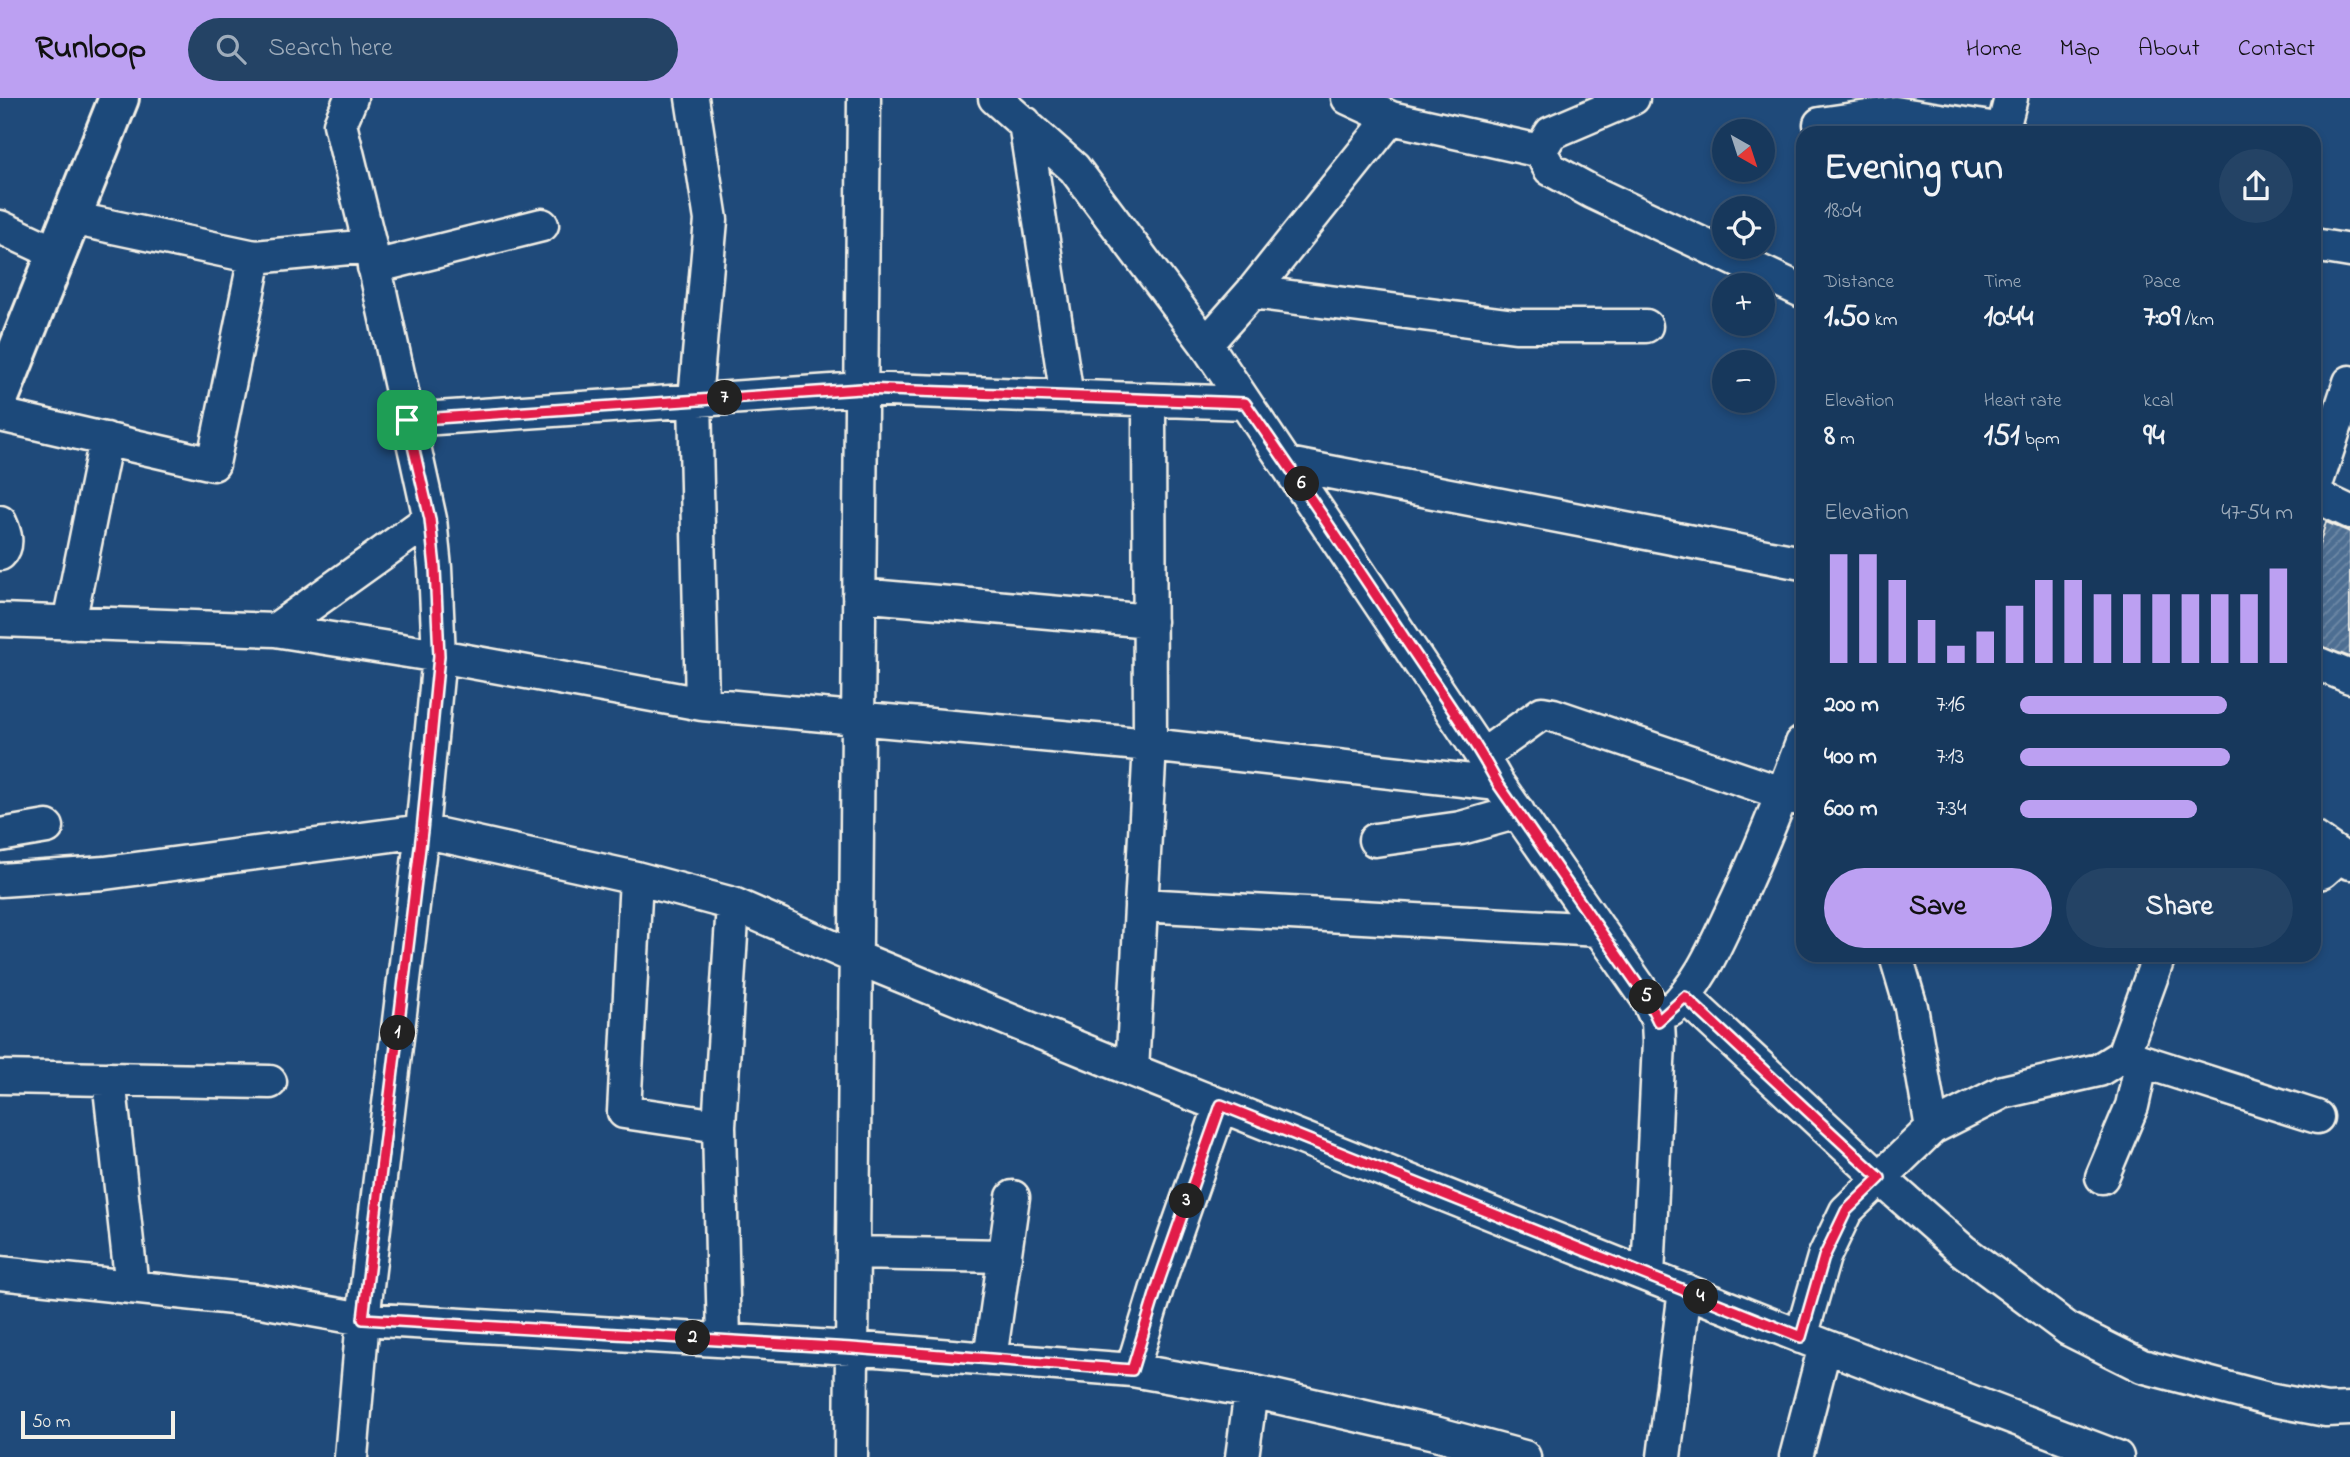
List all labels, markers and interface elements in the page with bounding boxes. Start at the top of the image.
search box [188,18,678,81]
text: Runloop [35,25,146,73]
icon: search [212,30,250,68]
text: Search here [268,30,393,68]
text: Home [1966,32,2022,67]
text: Map [2060,32,2100,67]
text: About [2138,32,2200,67]
text: Contact [2238,32,2315,67]
north arrow [1712,119,1774,182]
map controls [1712,119,1775,413]
text: Evening run [1824,141,2003,197]
button: share [2219,149,2293,223]
text: 18:04 [1824,195,1861,228]
button: locate [1712,196,1775,259]
text: Distance [1824,269,1894,296]
text: Time [1984,269,2021,296]
text: Pace [2143,269,2180,296]
button: + [1712,273,1775,336]
text: 1.50 [1824,296,1870,340]
text: 10:44 [1984,296,2033,340]
text: 7:09 [2143,296,2180,340]
text: km [1870,307,1898,334]
text: /km [2180,307,2214,334]
button: − [1712,350,1775,413]
pin: 7 [708,380,742,416]
text: 7 [721,384,728,411]
text: Elevation [1824,388,1894,415]
text: Heart rate [1984,388,2062,415]
text: kcal [2143,388,2174,415]
pin [377,390,437,450]
icon: arrive [388,401,426,439]
text: 8 [1824,415,1835,459]
text: 151 [1984,415,2020,459]
text: 94 [2143,415,2165,459]
text: m [1835,426,1855,453]
text: bpm [2020,426,2060,453]
pin: 6 [1284,466,1320,502]
text: 6 [1297,470,1306,497]
text: Elevation [1824,497,1909,530]
text: 47–54 m [2221,497,2293,530]
text: 200 m [1824,689,1879,722]
text: 7:16 [1936,689,1965,722]
text: 400 m [1824,741,1877,774]
text: 7:13 [1936,741,1964,774]
text: 600 m [1824,793,1878,826]
text: 7:34 [1936,793,1966,826]
button: Save [1824,868,2052,948]
button: Share [2066,868,2293,948]
pin: 5 [1630,979,1664,1014]
text: 5 [1641,983,1652,1010]
pin: 1 [380,1016,416,1051]
text: 1 [394,1019,401,1046]
pin: 3 [1170,1184,1204,1218]
text: 3 [1183,1187,1190,1214]
pin: 4 [1684,1280,1718,1314]
text: 4 [1697,1283,1704,1310]
pin: 2 [676,1320,710,1356]
text: 2 [688,1324,697,1351]
scale bar [21,1408,175,1440]
text: 50 m [32,1409,71,1436]

